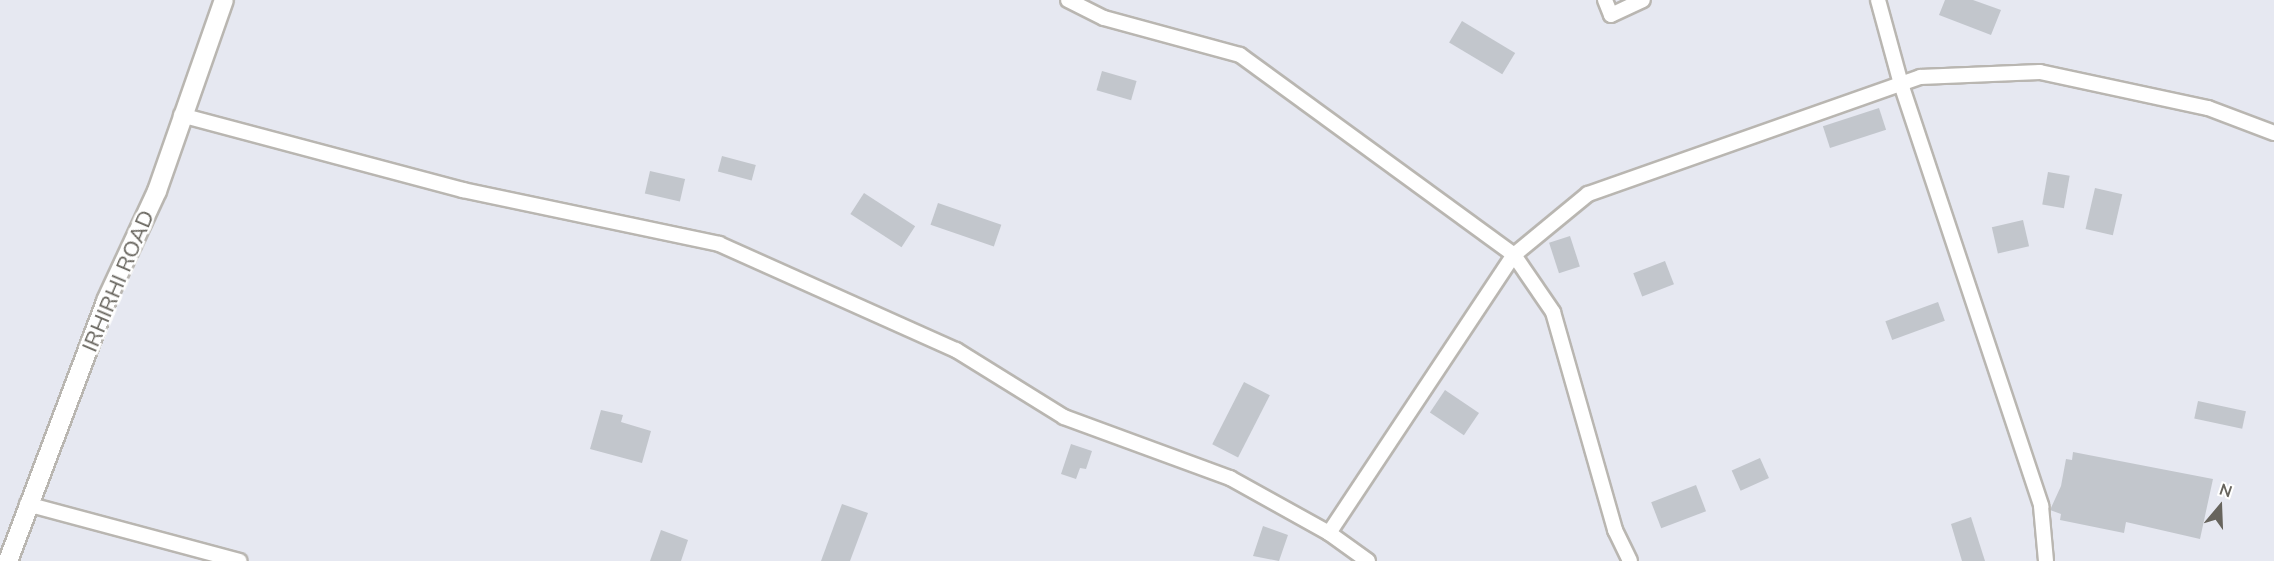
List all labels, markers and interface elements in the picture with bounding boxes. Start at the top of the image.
street label: IRHIRHI ROAD [76,206,160,356]
north arrow [2190,477,2250,537]
text: N [2217,479,2235,501]

